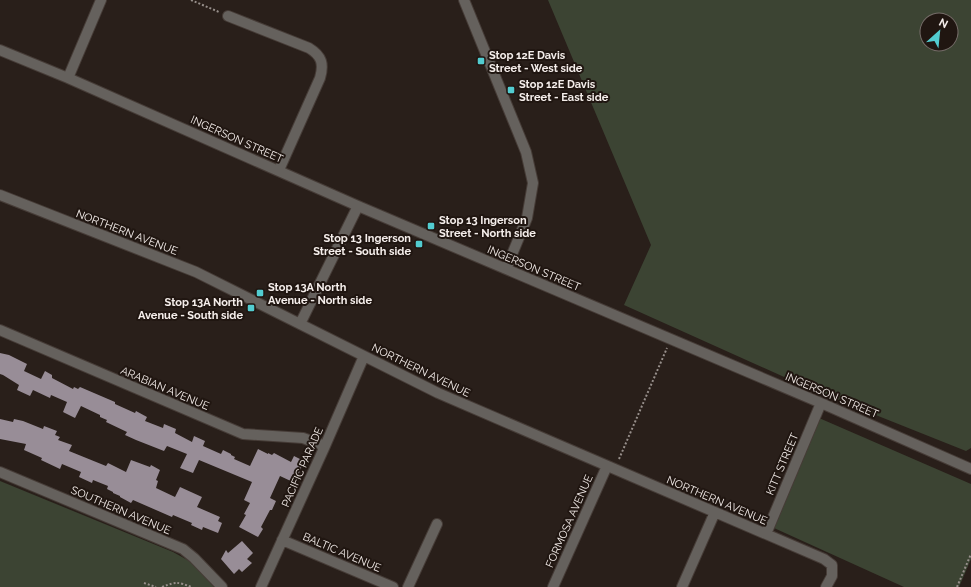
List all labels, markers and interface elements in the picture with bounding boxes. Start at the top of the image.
north arrow [919,12,959,52]
text: N [937,16,950,31]
place label: Stop 12E Davis Street - West side [489,49,583,75]
marker: Stop 12E Davis Street - West side [476,56,486,66]
place label: Stop 12E Davis Street - East side [519,78,609,104]
marker: Stop 12E Davis Street - East side [506,85,516,95]
street label: INGERSON STREET [189,113,285,166]
street label: NORTHERN AVENUE [74,207,180,258]
place label: Stop 13 Ingerson Street - North side [439,214,536,240]
marker: Stop 13 Ingerson Street - North side [426,221,436,231]
place label: Stop 13 Ingerson Street - South side [313,232,411,258]
marker: Stop 13 Ingerson Street - South side [414,239,424,249]
street label: INGERSON STREET [485,243,583,294]
place label: Stop 13A North Avenue - North side [268,281,372,307]
marker: Stop 13A North Avenue - North side [255,288,265,298]
place label: Stop 13A North Avenue - South side [138,296,243,322]
marker: Stop 13A North Avenue - South side [246,303,256,313]
street label: NORTHERN AVENUE [369,341,472,400]
street label: ARABIAN AVENUE [119,364,211,413]
street label: INGERSON STREET [783,370,881,421]
street label: PACIFIC PARADE [279,425,326,509]
street label: KITT STREET [764,431,802,497]
street label: FORMOSA AVENUE [543,473,596,570]
street label: NORTHERN AVENUE [665,473,769,528]
street label: SOUTHERN AVENUE [69,483,173,538]
street label: BALTIC AVENUE [301,530,383,575]

